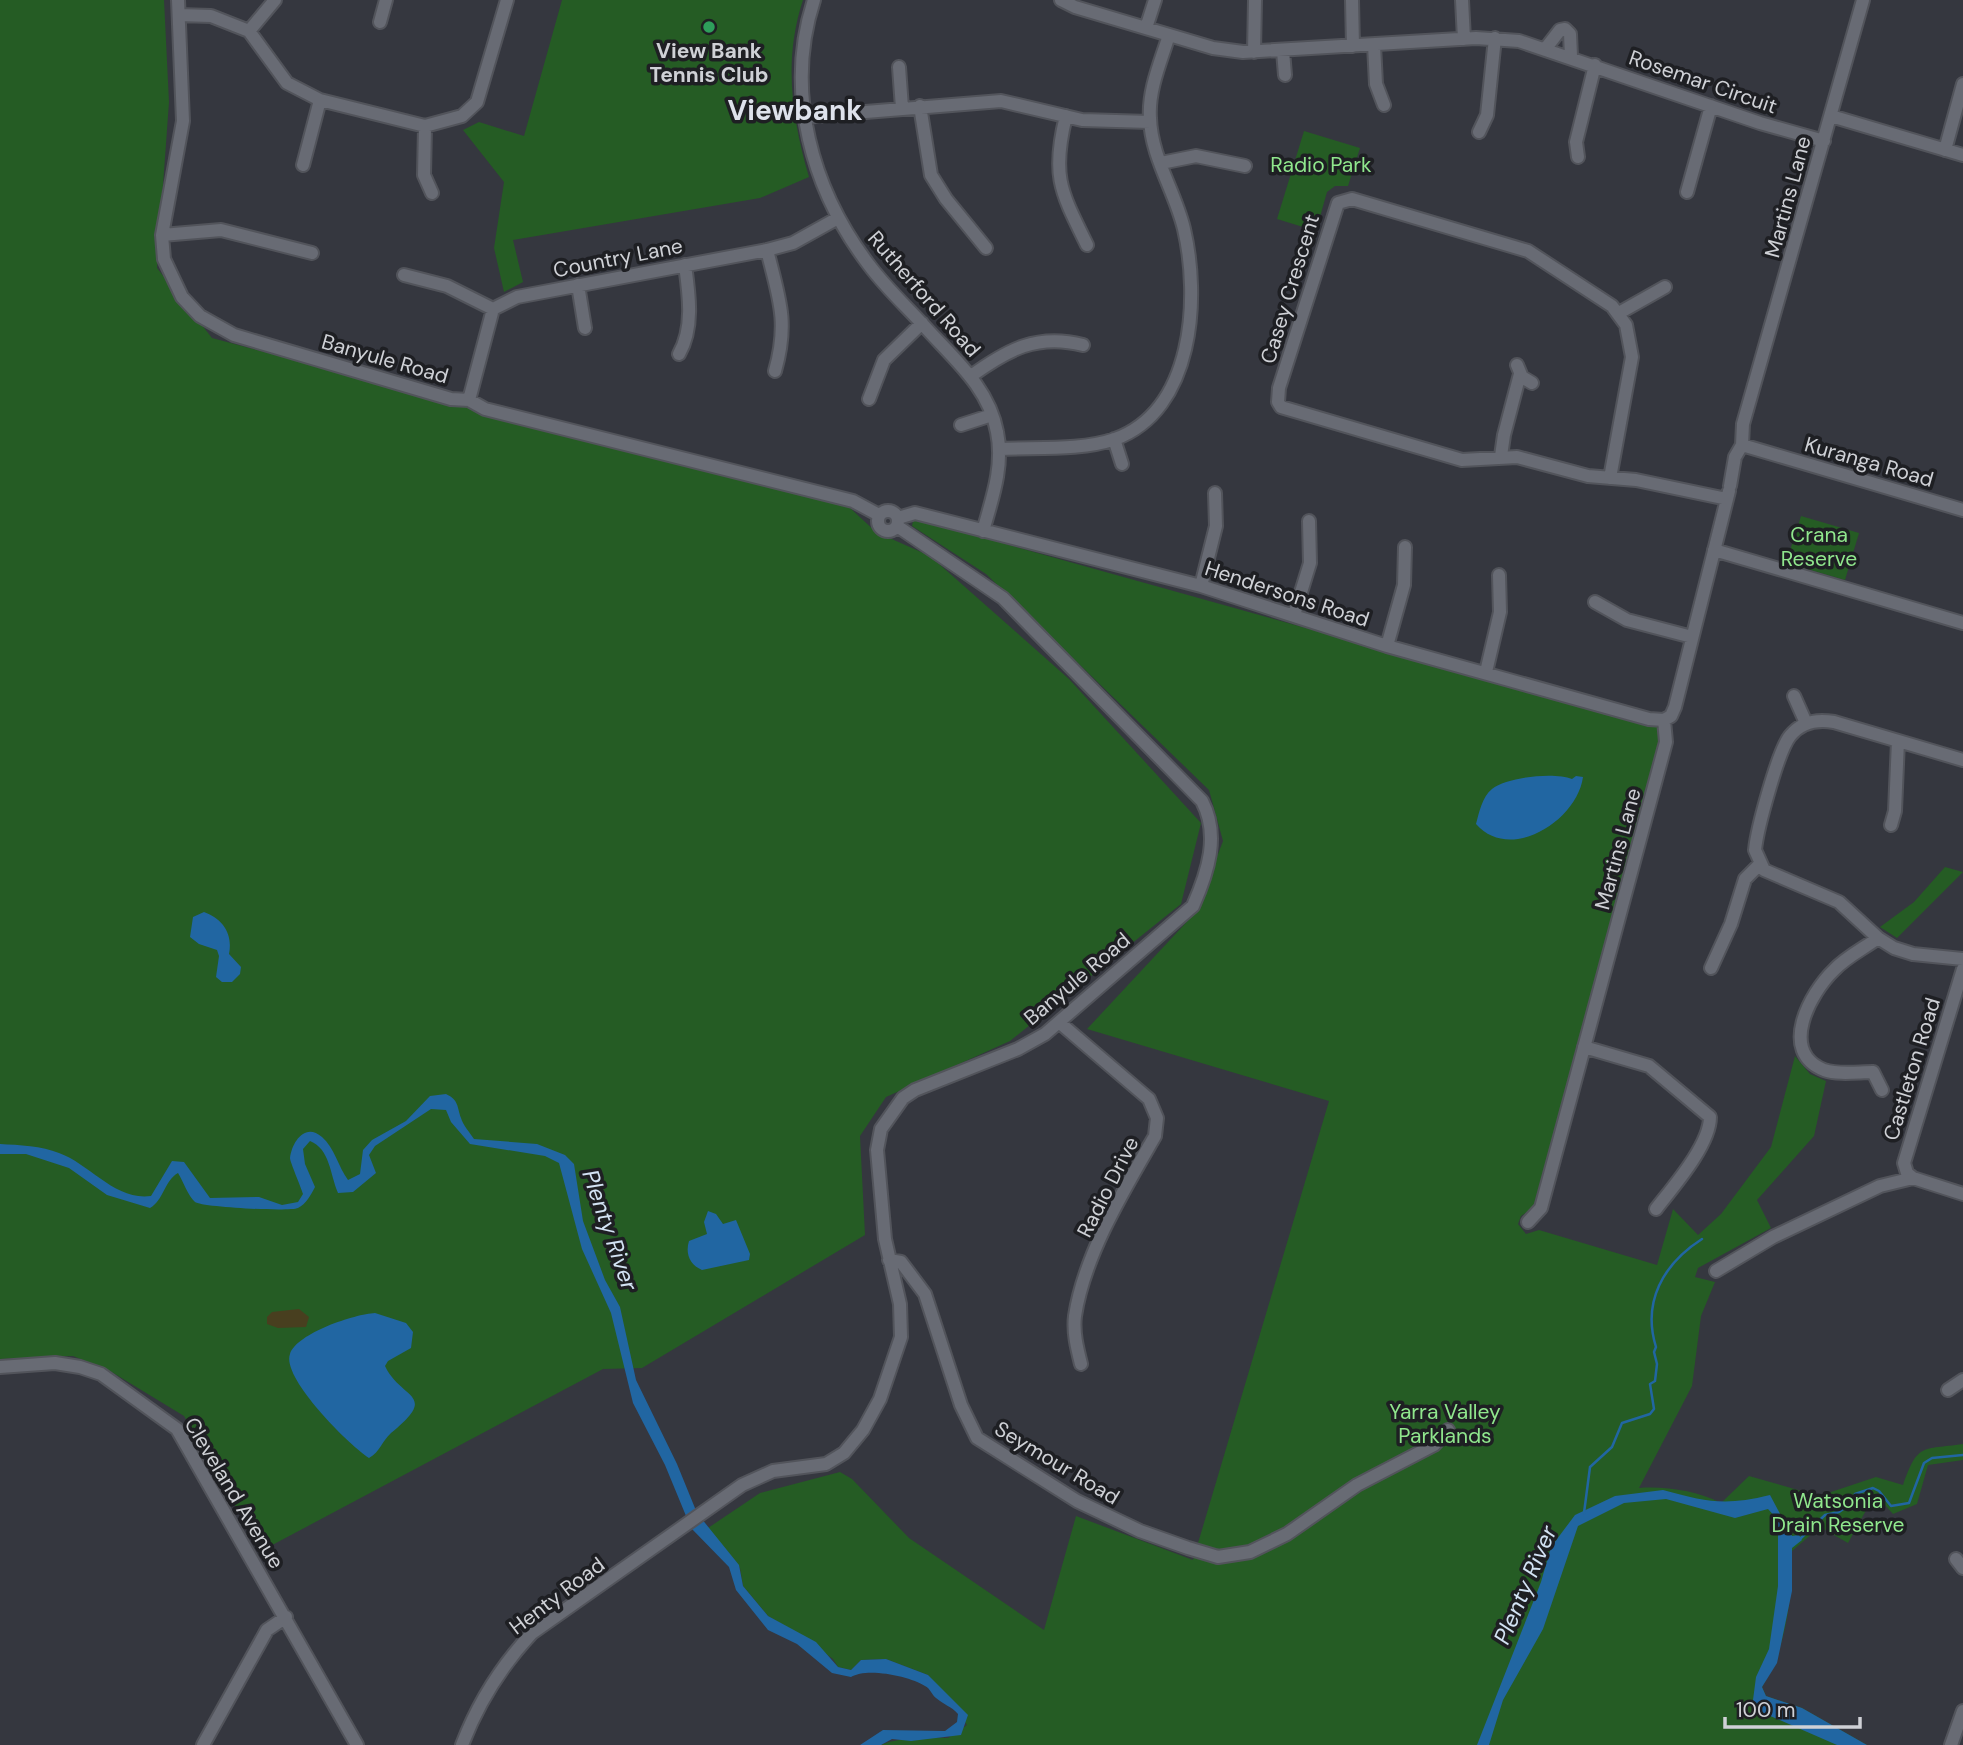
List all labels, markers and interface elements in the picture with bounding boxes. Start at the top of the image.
marker: View Bank Tennis Club [701,19,717,35]
place label: View Bank Tennis Club [650,37,768,89]
street label: Rosemar Circuit [1625,44,1781,120]
district label: Viewbank [728,92,862,129]
street label: Martins Lane [1758,133,1818,261]
park label: Radio Park [1270,151,1372,179]
street label: Casey Crescent [1254,211,1326,367]
street label: Rutherford Road [861,225,987,363]
street label: Country Lane [551,232,685,284]
street label: Banyule Road [318,328,452,390]
street label: Kuranga Road [1801,430,1937,494]
park label: Crana Reserve [1781,521,1857,573]
street label: Hendersons Road [1201,554,1373,634]
street label: Martins Lane [1588,785,1648,913]
street label: Banyule Road [1018,926,1136,1032]
street label: Castleton Road [1877,994,1947,1144]
street label: Radio Drive [1071,1132,1145,1242]
water label: Plenty River [575,1166,645,1296]
park label: Yarra Valley Parklands [1389,1398,1501,1450]
street label: Cleveland Avenue [178,1412,290,1574]
street label: Seymour Road [989,1415,1125,1511]
park label: Watsonia Drain Reserve [1772,1487,1904,1539]
water label: Plenty River [1487,1520,1564,1649]
street label: Henty Road [504,1551,610,1641]
scale bar [1725,1686,1860,1730]
text: 100 m [1736,1696,1796,1724]

